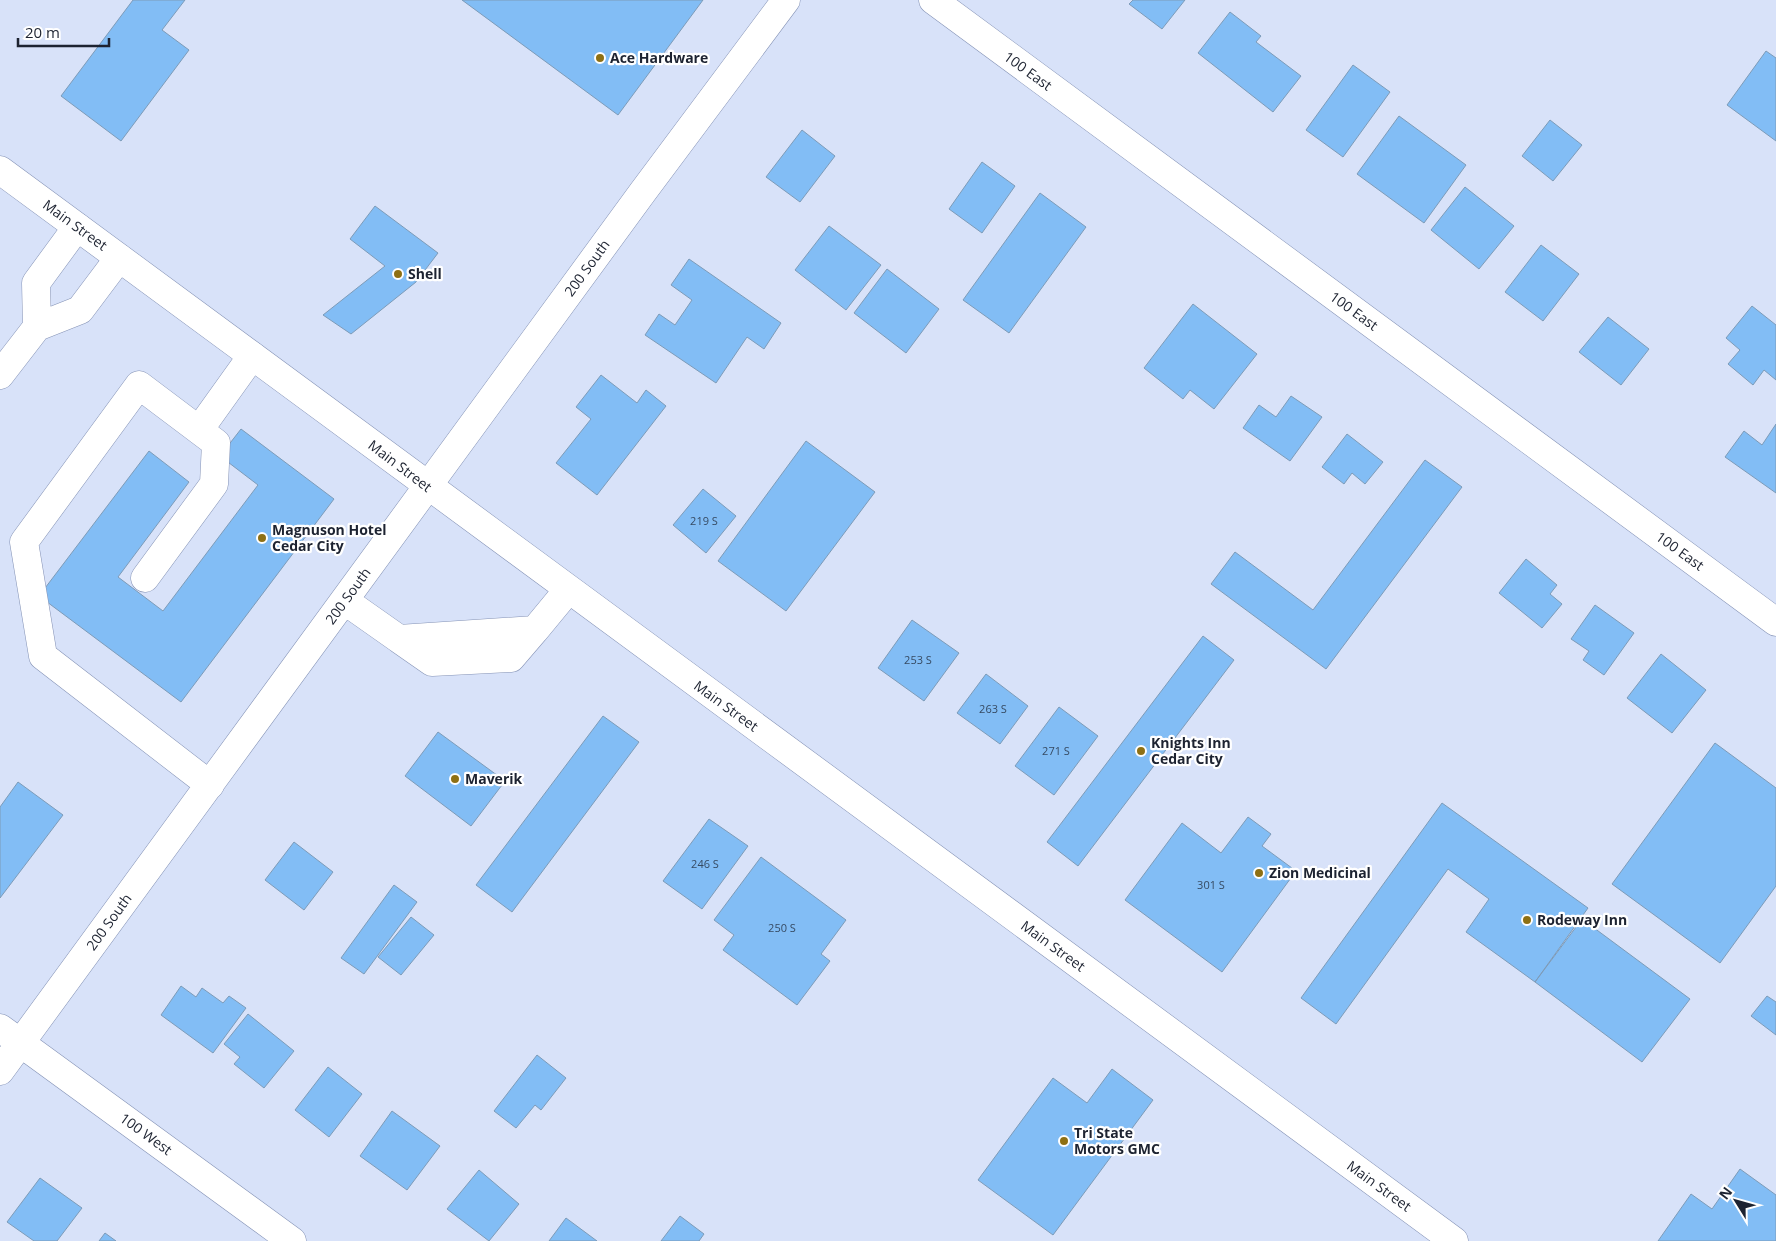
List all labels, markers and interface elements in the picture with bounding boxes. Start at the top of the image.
scale bar [18,15,109,47]
text: 20 m [25,22,60,42]
street label: 100 East [1001,47,1056,94]
place label: Ace Hardware [610,48,708,67]
marker: Ace Hardware [594,52,606,64]
street label: Main Street [39,195,111,254]
street label: 200 South [560,235,614,300]
place label: Shell [408,264,442,283]
marker: Shell [392,268,404,280]
street label: 100 East [1327,287,1382,334]
street label: Main Street [365,435,436,496]
house number: 219 S [690,513,718,528]
place label: Magnuson Hotel Cedar City [272,520,386,555]
street label: 100 East [1653,527,1708,574]
marker: Magnuson Hotel Cedar City [256,532,268,544]
street label: 200 South [321,563,375,628]
house number: 253 S [904,652,932,667]
street label: Main Street [690,676,762,735]
house number: 263 S [979,701,1007,716]
place label: Knights Inn Cedar City [1151,733,1231,768]
house number: 271 S [1042,743,1070,758]
marker: Knights Inn Cedar City [1135,745,1147,757]
place label: Maverik [465,769,523,788]
marker: Maverik [449,773,461,785]
house number: 246 S [691,856,719,871]
place label: Zion Medicinal [1269,863,1371,882]
marker: Zion Medicinal [1253,867,1265,879]
house number: 301 S [1197,877,1225,892]
street label: 200 South [82,889,136,954]
place label: Rodeway Inn [1537,910,1627,929]
marker: Rodeway Inn [1521,914,1533,926]
street label: Main Street [1017,916,1089,975]
house number: 250 S [768,920,796,935]
street label: 100 West [116,1108,176,1159]
place label: Tri State Motors GMC [1074,1123,1160,1158]
marker: Tri State Motors GMC [1058,1135,1070,1147]
street label: Main Street [1343,1156,1415,1215]
north arrow [1711,1176,1761,1226]
text: N [1714,1183,1736,1203]

